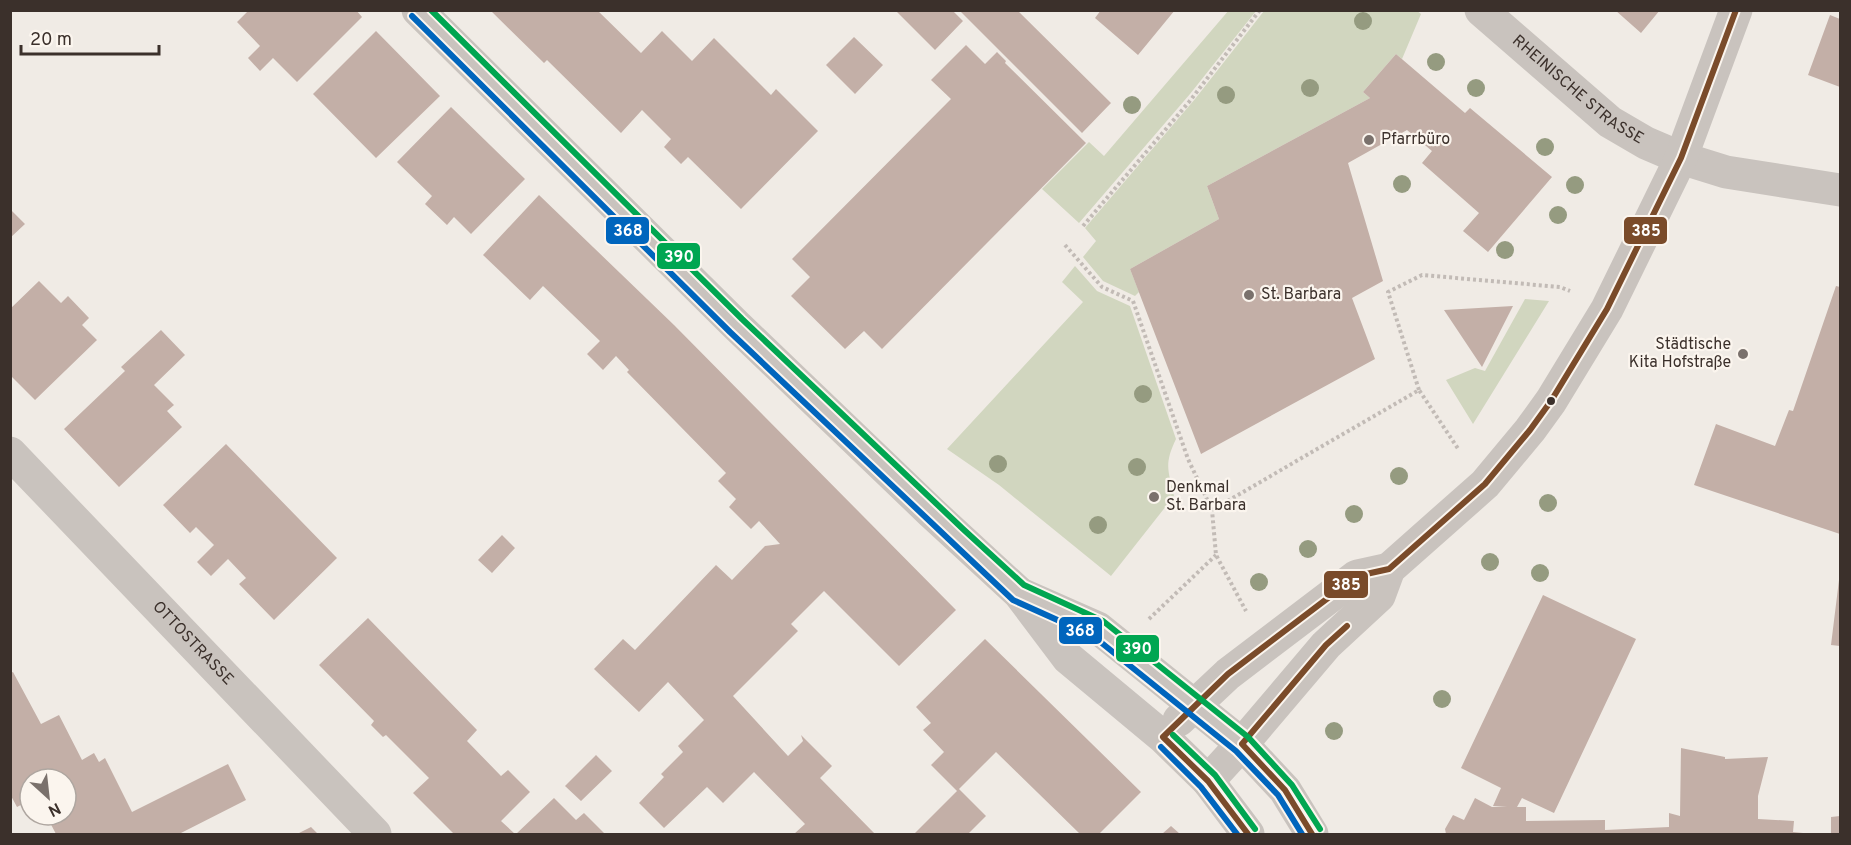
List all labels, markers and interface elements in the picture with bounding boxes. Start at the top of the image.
scale bar [21,18,159,56]
text: 20 m [30,29,72,52]
street label: RHEINISCHE STRASSE [1508,31,1647,149]
place label: Pfarrbüro [1381,130,1450,150]
marker: Pfarrbüro [1362,133,1376,147]
line badge: 368 [605,216,650,245]
line badge: 385 [1623,216,1668,245]
text: 368 [613,222,643,242]
text: 385 [1631,222,1661,242]
line badge: 390 [656,242,701,270]
text: 390 [664,248,694,268]
place label: St. Barbara [1261,285,1341,305]
marker: St. Barbara [1242,288,1256,302]
place label: Städtische Kita Hofstraße [1629,335,1731,373]
marker: Städtische Kita Hofstraße [1736,347,1750,361]
unlabelled marker [1545,395,1557,407]
place label: Denkmal St. Barbara [1166,478,1246,516]
marker: Denkmal St. Barbara [1147,490,1161,504]
line badge: 385 [1323,570,1369,599]
text: 385 [1331,576,1361,596]
street label: OTTOSTRASSE [148,597,237,690]
line badge: 368 [1058,616,1103,645]
text: 368 [1065,622,1095,642]
line badge: 390 [1115,634,1160,663]
text: 390 [1122,640,1152,660]
north arrow [18,767,78,827]
text: N [44,797,64,820]

